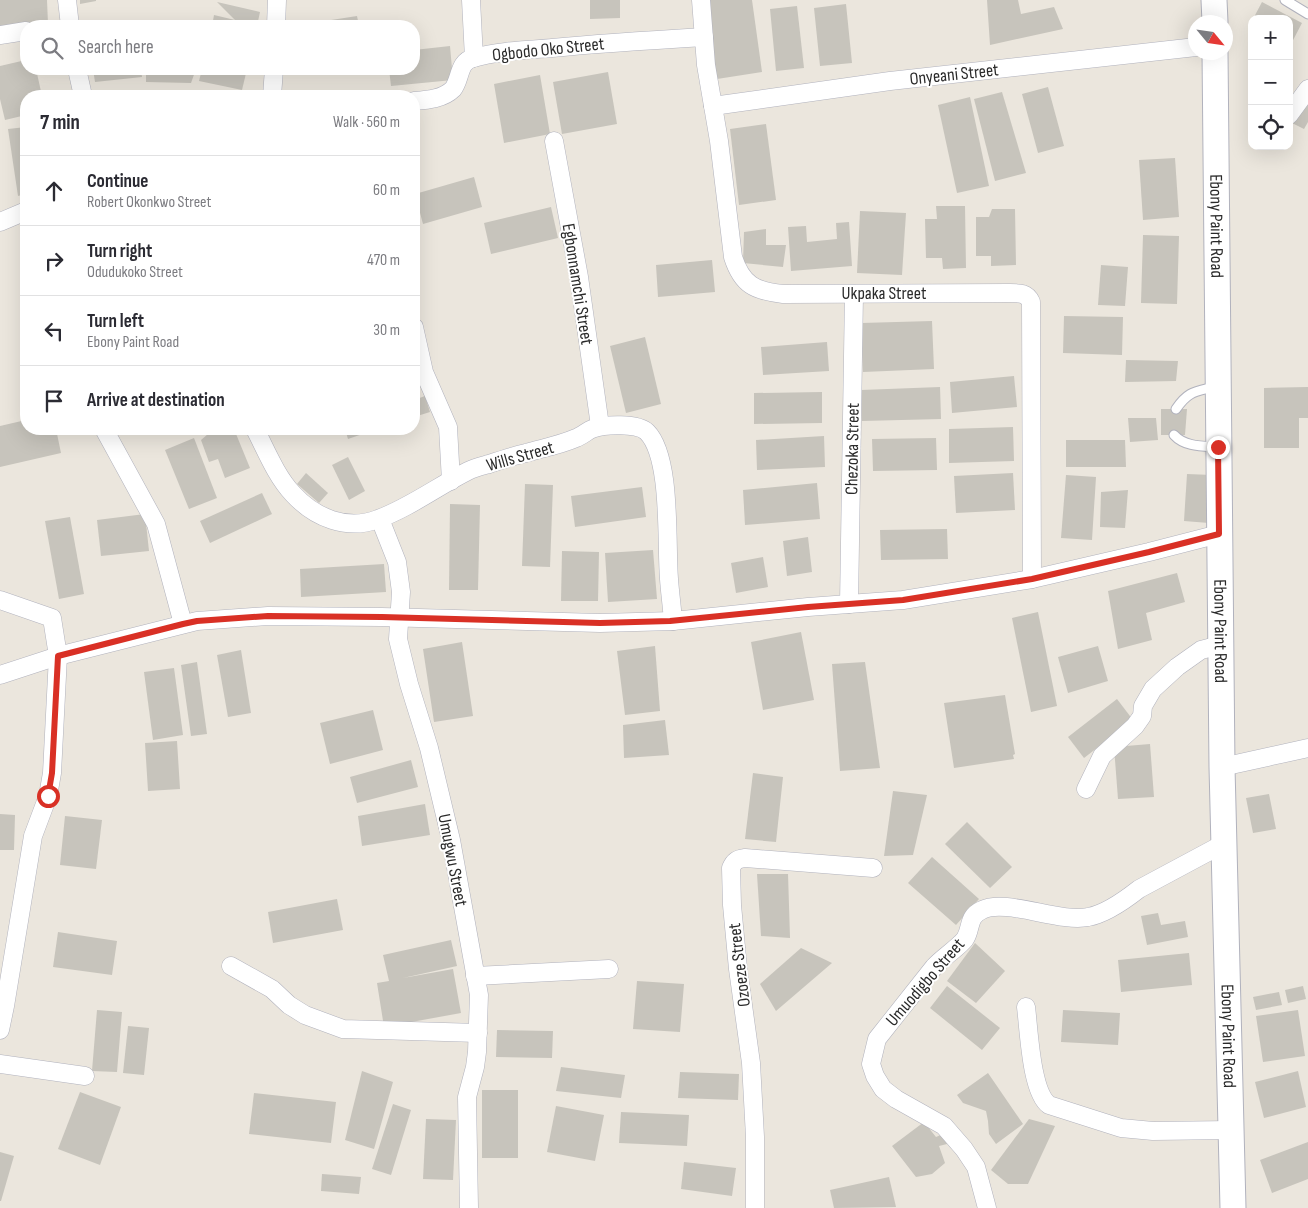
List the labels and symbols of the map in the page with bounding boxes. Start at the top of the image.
north arrow [1188,15,1233,60]
street label: Ogbodo Oko Street [491,33,606,66]
street label: Onyeani Street [909,59,1000,90]
street label: Ebony Paint Road [1205,174,1227,278]
street label: Egbonnamchi Street [558,222,598,347]
street label: Ukpaka Street [842,283,927,304]
street label: Chezoka Street [841,402,864,495]
route end [1207,436,1230,459]
street label: Wills Street [484,437,557,476]
street label: Ebony Paint Road [1209,579,1231,683]
route start [37,785,60,808]
street label: Umugwu Street [433,812,472,908]
street label: Ozoeze Street [724,921,755,1008]
street label: Umuodigbo Street [882,934,969,1030]
street label: Ebony Paint Road [1216,984,1240,1088]

